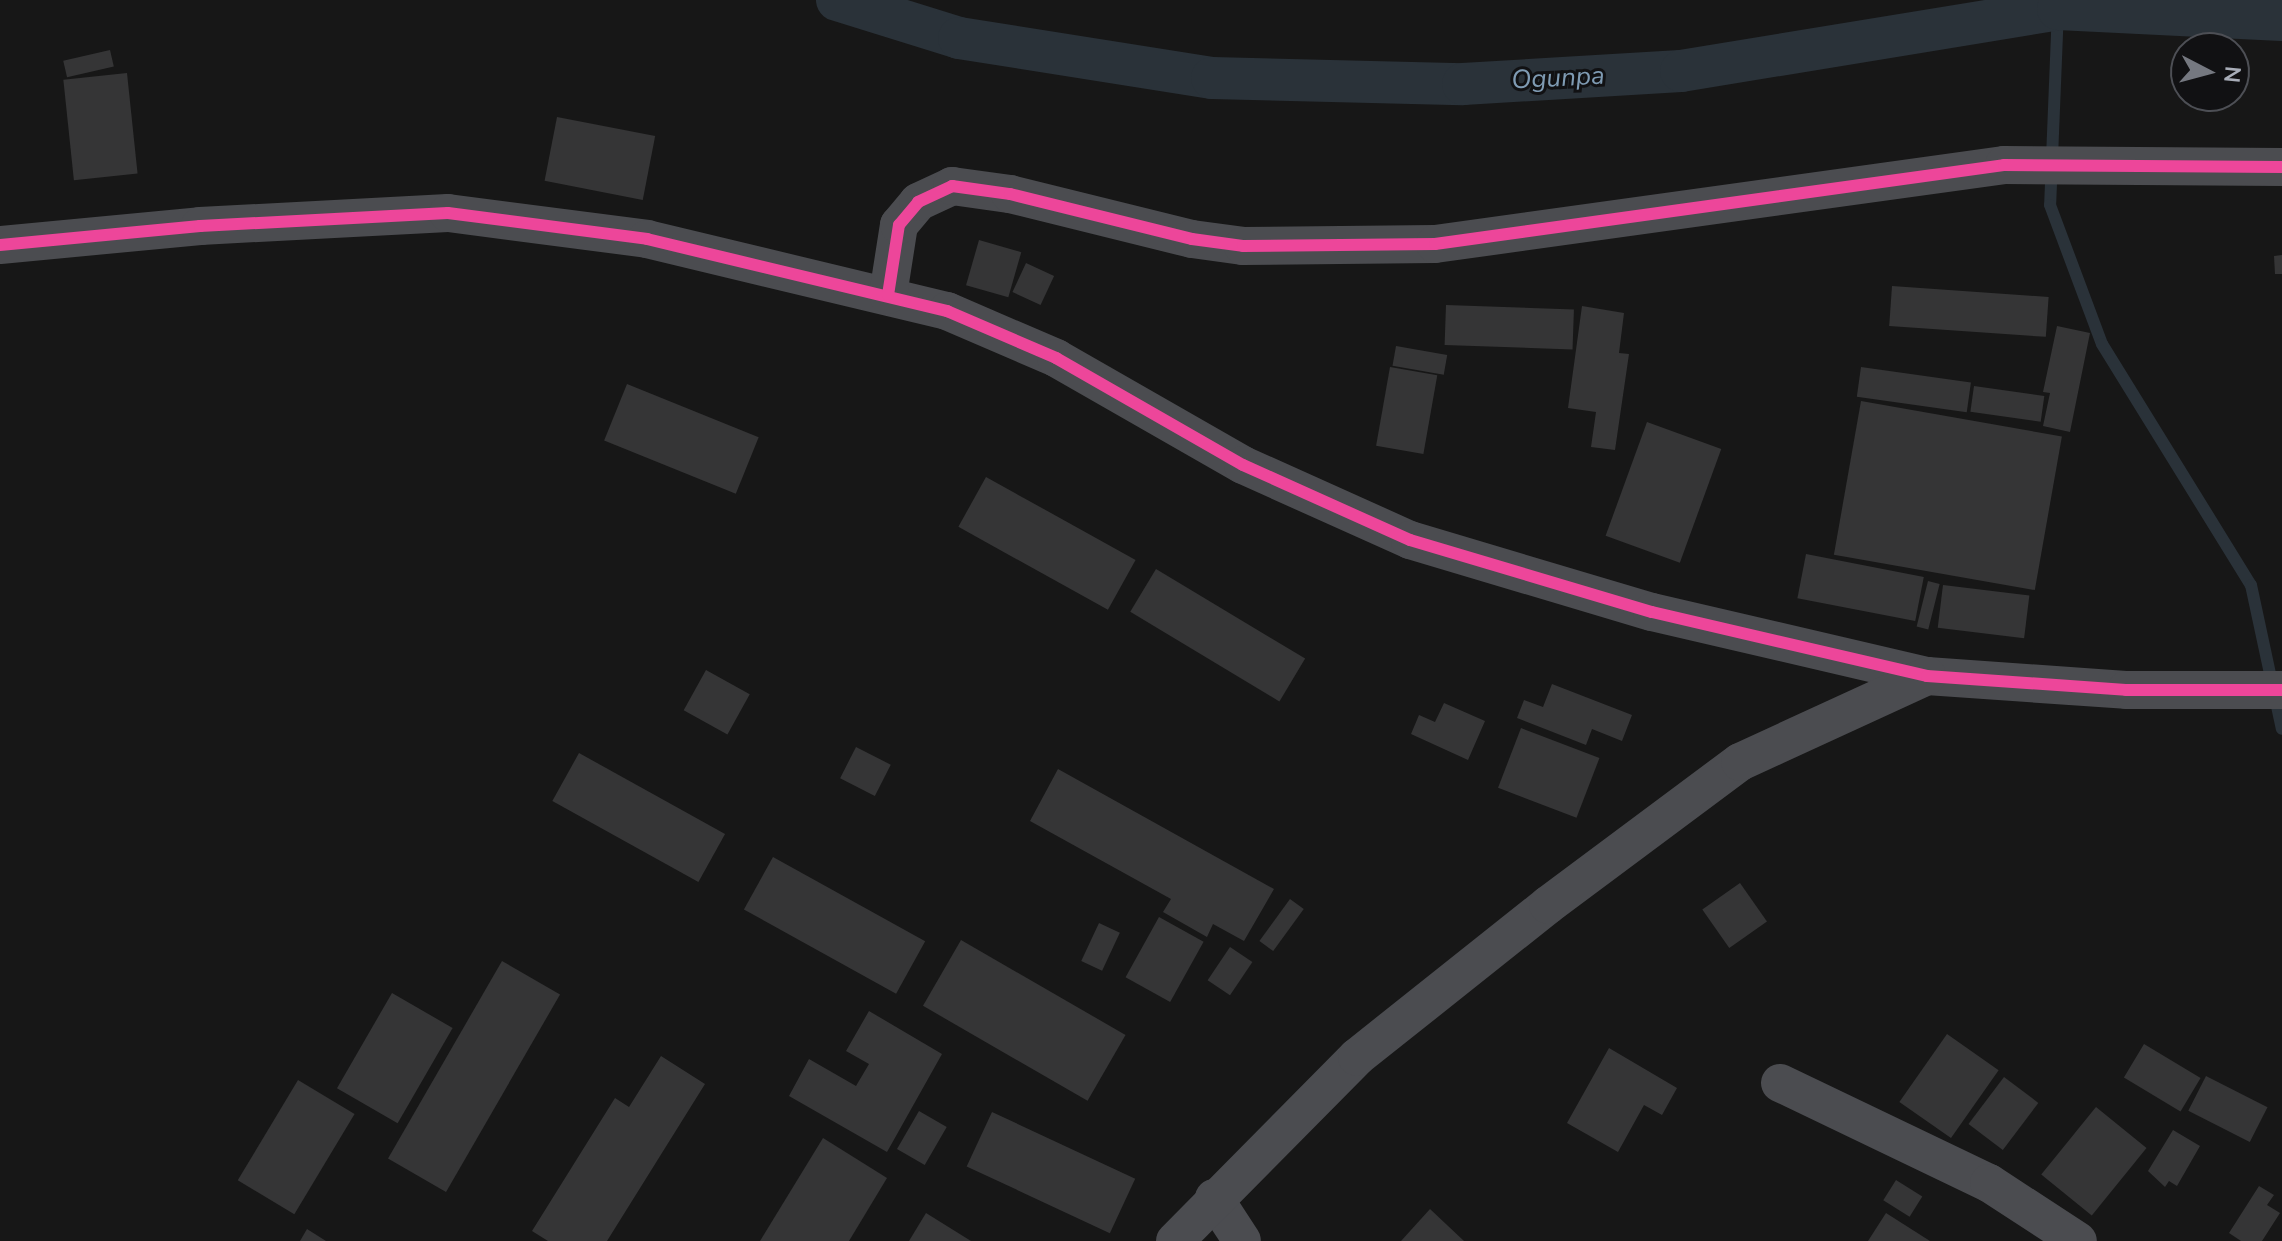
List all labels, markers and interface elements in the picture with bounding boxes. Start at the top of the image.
north arrow [2170,32,2250,112]
water label: Ogunpa [1511,60,1605,96]
text: N [2216,65,2248,84]

